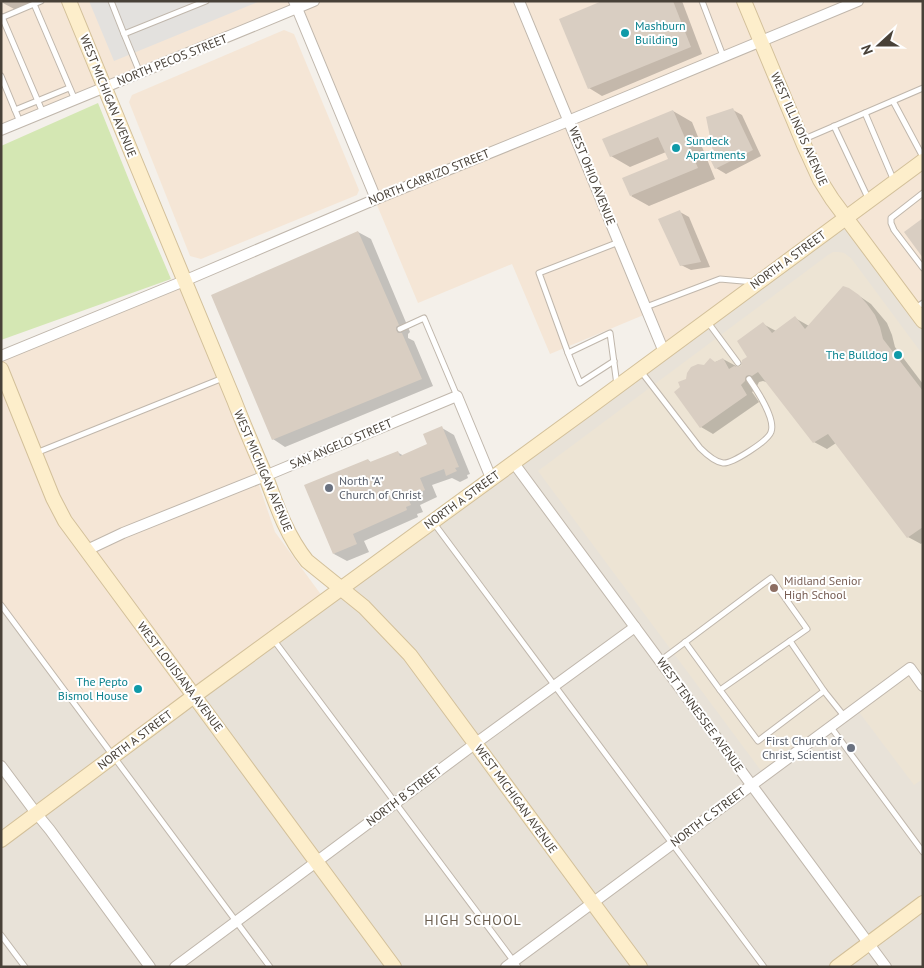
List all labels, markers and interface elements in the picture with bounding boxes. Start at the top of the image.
place label: Mashburn Building [635,18,686,47]
north arrow [854,20,904,70]
marker: Mashburn Building [619,27,631,39]
street label: NORTH PECOS STREET [114,30,230,89]
street label: WEST MICHIGAN AVENUE [77,32,140,159]
text: N [857,42,877,57]
street label: WEST ILLINOIS AVENUE [768,70,831,188]
street label: WEST OHIO AVENUE [566,124,619,227]
place label: Sundeck Apartments [686,133,746,162]
marker: Sundeck Apartments [670,142,682,154]
street label: NORTH CARRIZO STREET [366,145,492,208]
street label: NORTH A STREET [747,227,829,292]
place label: The Bulldog [826,347,888,362]
marker: The Bulldog [892,349,904,361]
street label: WEST MICHIGAN AVENUE [231,408,296,534]
street label: SAN ANGELO STREET [287,415,395,472]
street label: NORTH A STREET [421,467,503,532]
place label: North "A" Church of Christ [339,473,421,502]
marker: North "A" Church of Christ [323,482,335,494]
place label: Midland Senior High School [784,573,862,602]
marker: Midland Senior High School [768,582,780,594]
street label: WEST LOUISIANA AVENUE [134,619,227,734]
street label: WEST TENNESSEE AVENUE [654,655,747,775]
place label: The Pepto Bismol House [58,674,128,703]
marker: The Pepto Bismol House [132,683,144,695]
street label: NORTH A STREET [94,706,175,773]
place label: First Church of Christ, Scientist [762,733,842,762]
street label: WEST MICHIGAN AVENUE [472,741,561,856]
marker: First Church of Christ, Scientist [845,742,857,754]
street label: NORTH B STREET [363,762,445,829]
street label: NORTH C STREET [667,783,748,850]
district label: HIGH SCHOOL [424,911,522,929]

